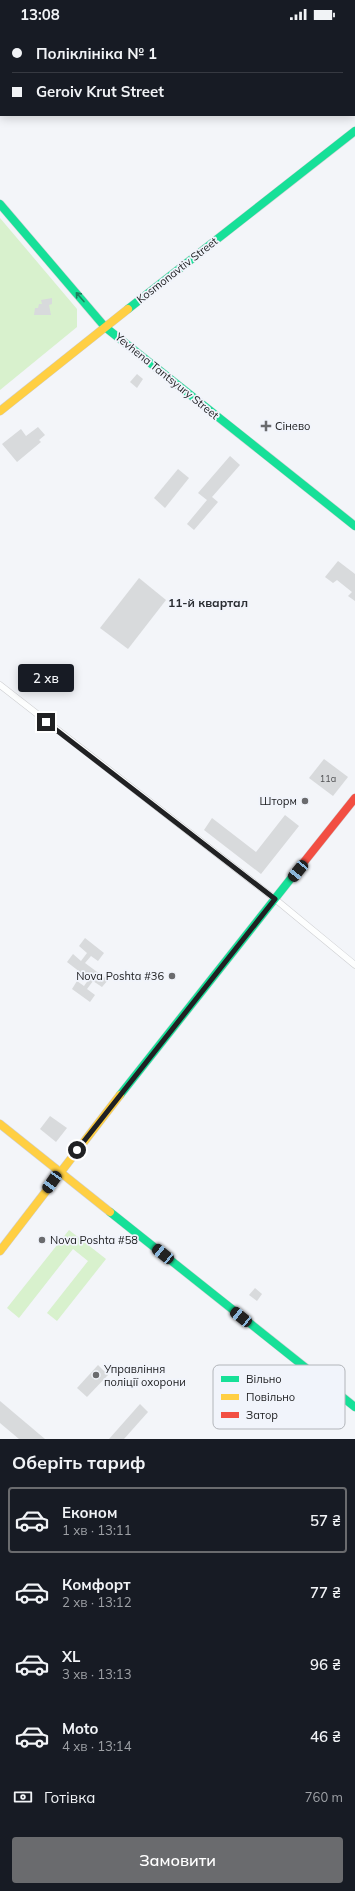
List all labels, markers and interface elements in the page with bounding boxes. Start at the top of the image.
text: 13:08 [20,5,60,24]
text: Поліклініка № 1 [36,44,157,63]
text: Geroiv Krut Street [36,82,164,101]
street label: Kosmonavtiv Street [134,234,220,306]
one-way arrow [75,292,84,303]
street label: Yevhena Tantsyury Street [111,329,222,422]
place label: Сінево [275,419,310,433]
marker: Сінево [260,420,272,432]
district label: 11-й квартал [168,595,248,610]
callout: 2 хв [18,664,74,692]
text: 2 хв [33,670,59,686]
route end [37,713,55,731]
house number: 11а [320,773,336,784]
place label: Шторм [260,794,297,808]
marker: Шторм [300,796,310,806]
car [286,858,310,884]
place label: Nova Poshta #36 [76,969,164,983]
marker: Nova Poshta #36 [167,971,177,981]
route start [68,1141,86,1159]
car [40,1169,64,1195]
place label: Nova Poshta #58 [50,1233,138,1247]
marker: Nova Poshta #58 [37,1235,47,1245]
car [150,1242,176,1266]
car [228,1305,254,1329]
place label: Управління поліції охорони [103,1362,186,1389]
legend [213,1365,345,1429]
marker: Управління поліції охорони [91,1370,101,1380]
text: Вільно [246,1372,282,1386]
text: Повільно [246,1390,295,1404]
text: Затор [246,1408,278,1422]
text: Оберіть тариф [12,1451,145,1474]
icon: car [14,1502,50,1538]
text: Економ [62,1503,117,1522]
text: 57 ₴ [310,1511,341,1530]
text: 1 хв · 13:11 [62,1522,131,1538]
icon: car [14,1574,50,1610]
text: Комфорт [62,1575,131,1594]
text: 77 ₴ [310,1583,341,1602]
text: 2 хв · 13:12 [62,1594,131,1610]
icon: car [14,1646,50,1682]
text: XL [62,1647,80,1666]
text: 96 ₴ [310,1655,341,1674]
text: 3 хв · 13:13 [62,1666,131,1682]
icon: car [14,1718,50,1754]
text: Moto [62,1719,98,1738]
text: 46 ₴ [310,1727,341,1746]
text: 4 хв · 13:14 [62,1738,131,1754]
icon: cash [12,1786,34,1808]
text: Готівка [44,1788,95,1807]
text: 760 m [305,1789,343,1805]
button: Замовити [12,1837,343,1883]

